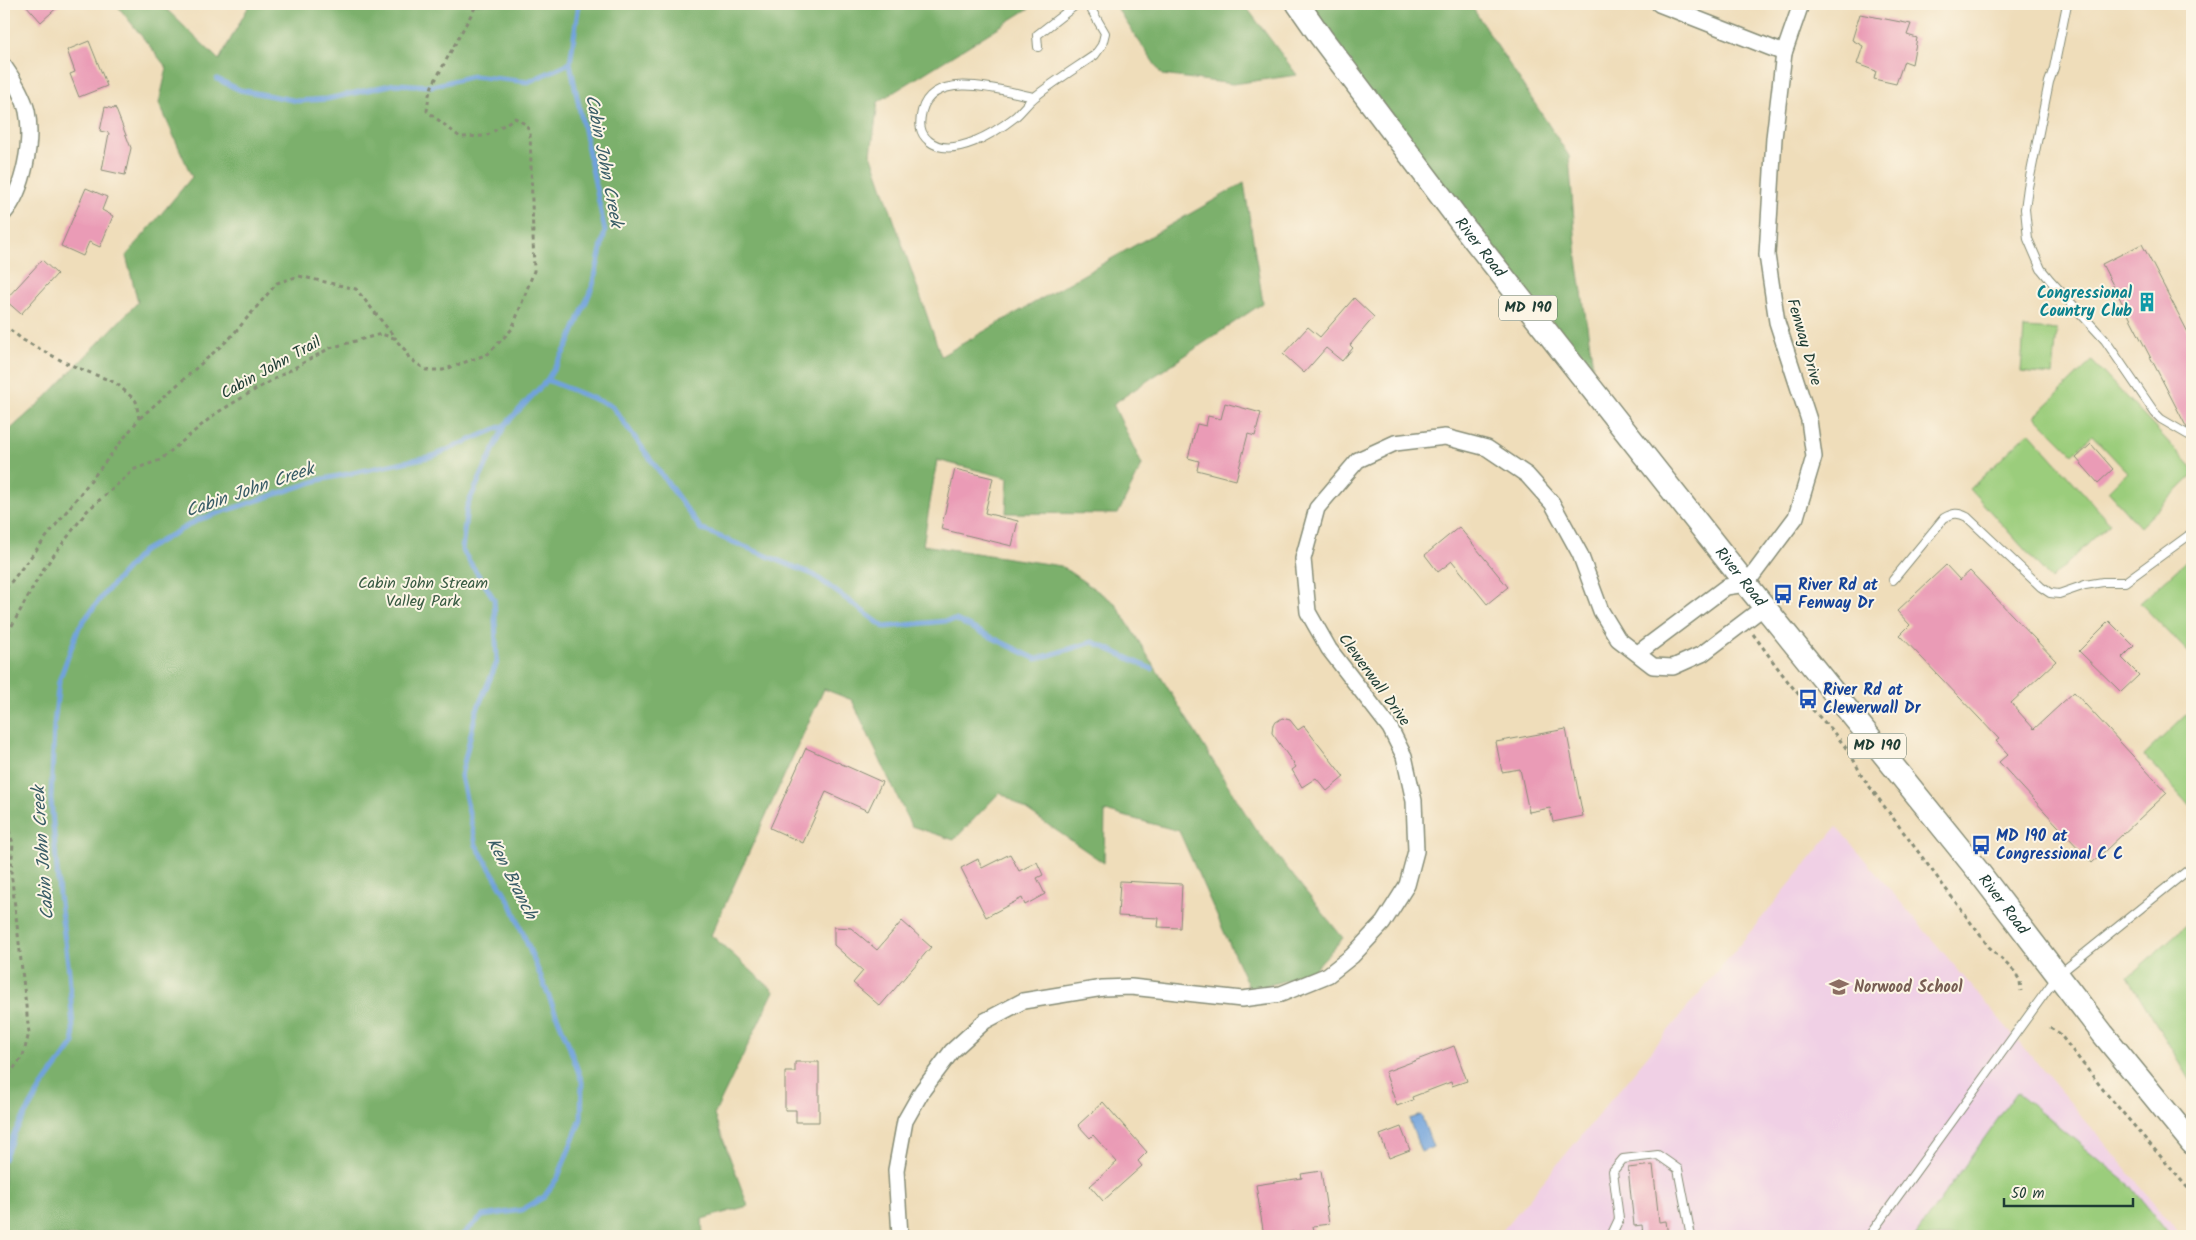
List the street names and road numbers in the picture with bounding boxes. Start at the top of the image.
street label: River Road [1448,212,1513,284]
street label: Fenway Drive [1780,295,1828,389]
road number: MD 190 [1499,296,1557,320]
street label: Cabin John Trail [216,330,326,406]
street label: River Road [1709,541,1773,613]
street label: Clewerwall Drive [1332,628,1416,732]
road number: MD 190 [1848,734,1906,758]
street label: River Road [1972,869,2036,941]

